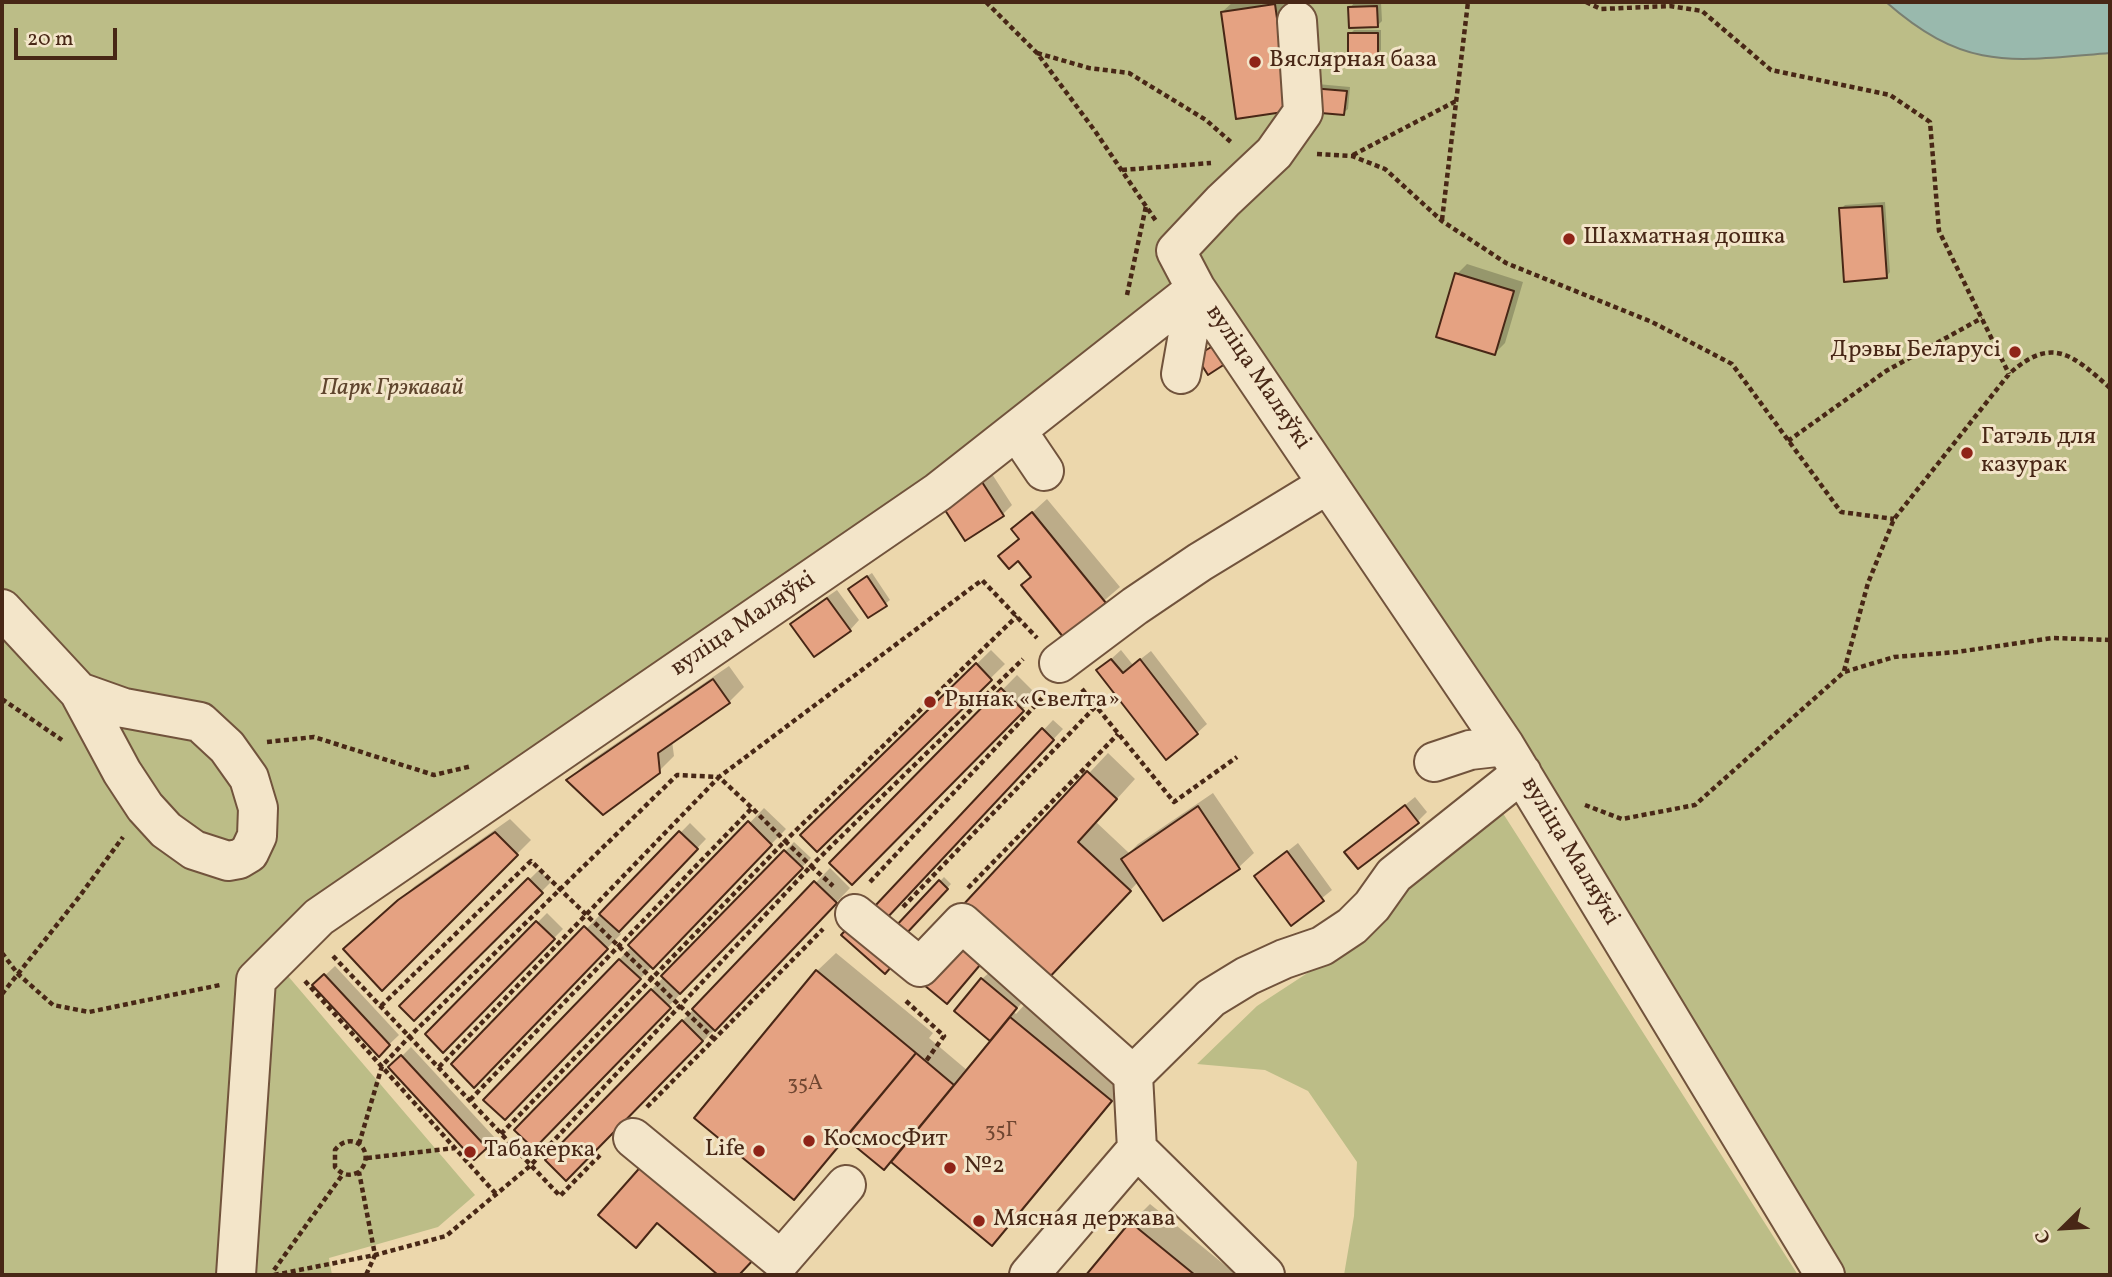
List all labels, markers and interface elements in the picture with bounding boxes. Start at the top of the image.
scale bar [18,14,121,58]
text: 20 m [27,25,73,54]
place label: Вяслярная база [1269,48,1437,76]
marker: Вяслярная база [1247,54,1263,70]
place label: Шахматная дошка [1583,225,1786,253]
marker: Шахматная дошка [1561,231,1577,247]
street label: вуліца Маляўкі [1198,300,1316,456]
place label: Дрэвы Беларусі [1830,338,2001,366]
marker: Дрэвы Беларусі [2007,344,2023,360]
park label: Парк Грэкавай [320,376,464,404]
place label: Гатэль для казурак [1981,425,2096,481]
marker: Гатэль для казурак [1959,445,1975,461]
street label: вуліца Маляўкі [666,566,822,684]
place label: Рынак «Свелта» [944,688,1120,716]
marker: Рынак «Свелта» [922,694,938,710]
street label: вуліца Маляўкі [1513,773,1625,931]
house number: 35А [787,1072,823,1098]
house number: 35Г [985,1119,1017,1145]
place label: КосмосФит [823,1127,948,1155]
marker: КосмосФит [801,1133,817,1149]
place label: Life [705,1137,745,1165]
place label: Табакерка [484,1138,596,1166]
marker: Life [751,1143,767,1159]
marker: Табакерка [462,1144,478,1160]
place label: №2 [964,1154,1005,1182]
marker: №2 [942,1160,958,1176]
north arrow [2028,1193,2098,1263]
place label: Мясная держава [993,1207,1176,1235]
marker: Мясная держава [971,1213,987,1229]
text: С [2029,1226,2058,1247]

